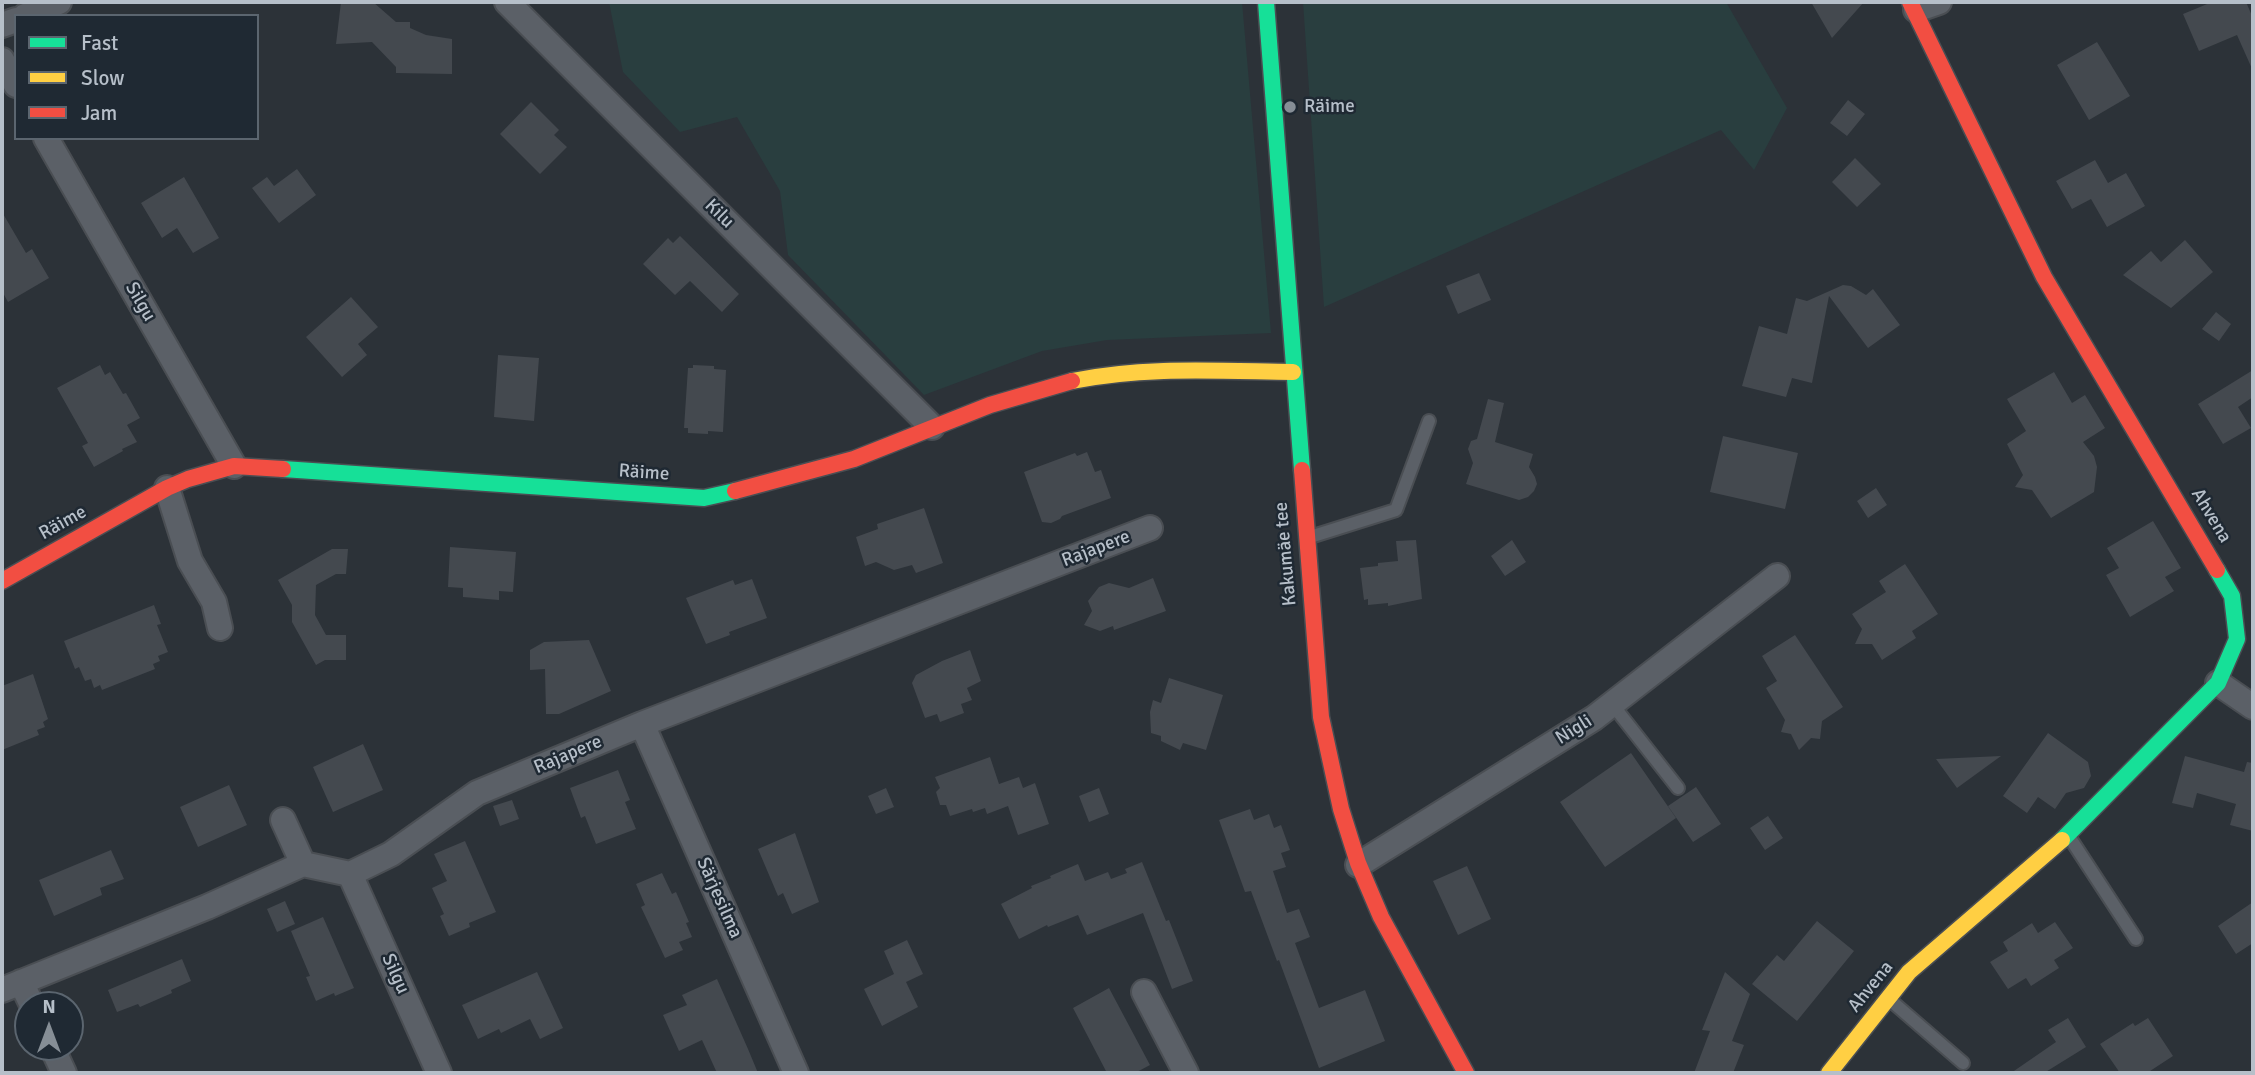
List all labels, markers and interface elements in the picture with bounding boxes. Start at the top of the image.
legend [14,14,259,140]
text: Fast [81,30,118,56]
text: Slow [81,65,125,91]
place label: Räime [1304,96,1355,118]
marker: Räime [1282,99,1298,115]
text: Jam [81,100,117,126]
street label: Kilu [700,195,738,233]
street label: Silgu [120,278,160,326]
street label: Räime [618,460,670,486]
street label: Ahvena [2186,485,2236,547]
street label: Räime [35,501,91,545]
street label: Kakumäe tee [1270,501,1302,607]
street label: Rajapere [1059,526,1133,572]
street label: Nigli [1552,710,1596,750]
street label: Rajapere [531,731,605,779]
street label: Särjesilma [691,854,747,942]
street label: Silgu [376,950,414,998]
street label: Ahvena [1843,957,1899,1017]
north arrow [14,991,84,1061]
text: N [42,995,56,1019]

